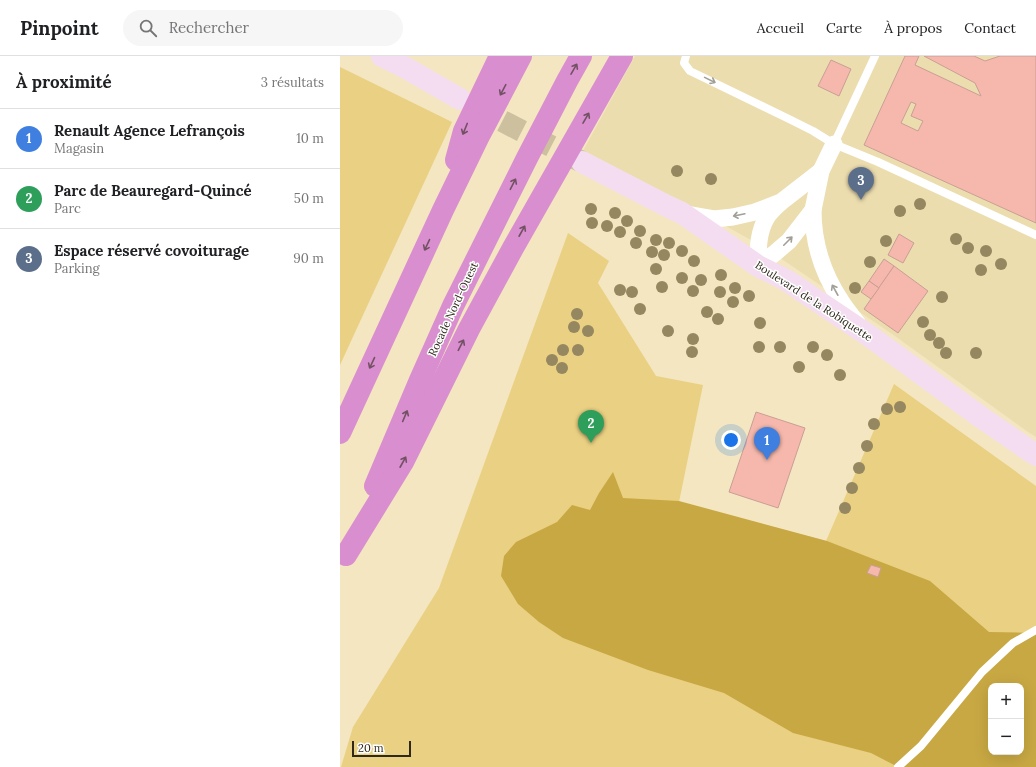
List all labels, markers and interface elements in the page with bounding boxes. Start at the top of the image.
search box [123,10,403,46]
text: Pinpoint [20,16,99,40]
icon: search [137,17,159,39]
text: Rechercher [169,18,249,37]
text: Accueil [757,19,804,37]
text: Carte [826,19,862,37]
text: À propos [884,19,942,37]
text: Contact [964,19,1016,37]
one-way arrow [570,63,578,75]
text: À proximité [16,71,112,93]
text: 3 résultats [261,74,324,91]
one-way arrow [703,77,715,84]
one-way arrow [499,84,506,96]
one-way arrow [583,112,591,124]
text: Renault Agence Lefrançois [54,121,245,140]
one-way arrow [461,123,469,135]
text: 1 [26,130,32,147]
text: 10 m [296,130,324,147]
text: Magasin [54,140,104,157]
pin: 3 [848,167,874,200]
one-way arrow [510,178,518,190]
text: Parc de Beauregard-Quincé [54,181,252,200]
text: 2 [26,190,32,207]
text: 50 m [294,190,324,207]
text: Parc [54,200,81,217]
one-way arrow [733,212,746,220]
one-way arrow [519,225,527,237]
one-way arrow [783,236,793,246]
one-way arrow [423,239,430,251]
text: Espace réservé covoiturage [54,241,249,260]
text: 3 [25,250,33,267]
text: 90 m [293,250,324,267]
street label: Boulevard de la Robiquette [753,258,875,344]
street label: Rocade Nord-Ouest [425,259,481,358]
text: Parking [54,260,100,277]
one-way arrow [830,284,838,296]
one-way arrow [458,340,465,352]
one-way arrow [368,357,375,369]
one-way arrow [402,410,409,422]
pin: 2 [578,410,604,443]
pin: 1 [754,427,780,460]
your location [721,430,741,450]
one-way arrow [399,456,407,468]
map controls [988,683,1024,755]
button: + [988,683,1024,719]
button: − [988,719,1024,755]
scale bar [352,739,411,758]
text: 20 m [358,741,383,755]

